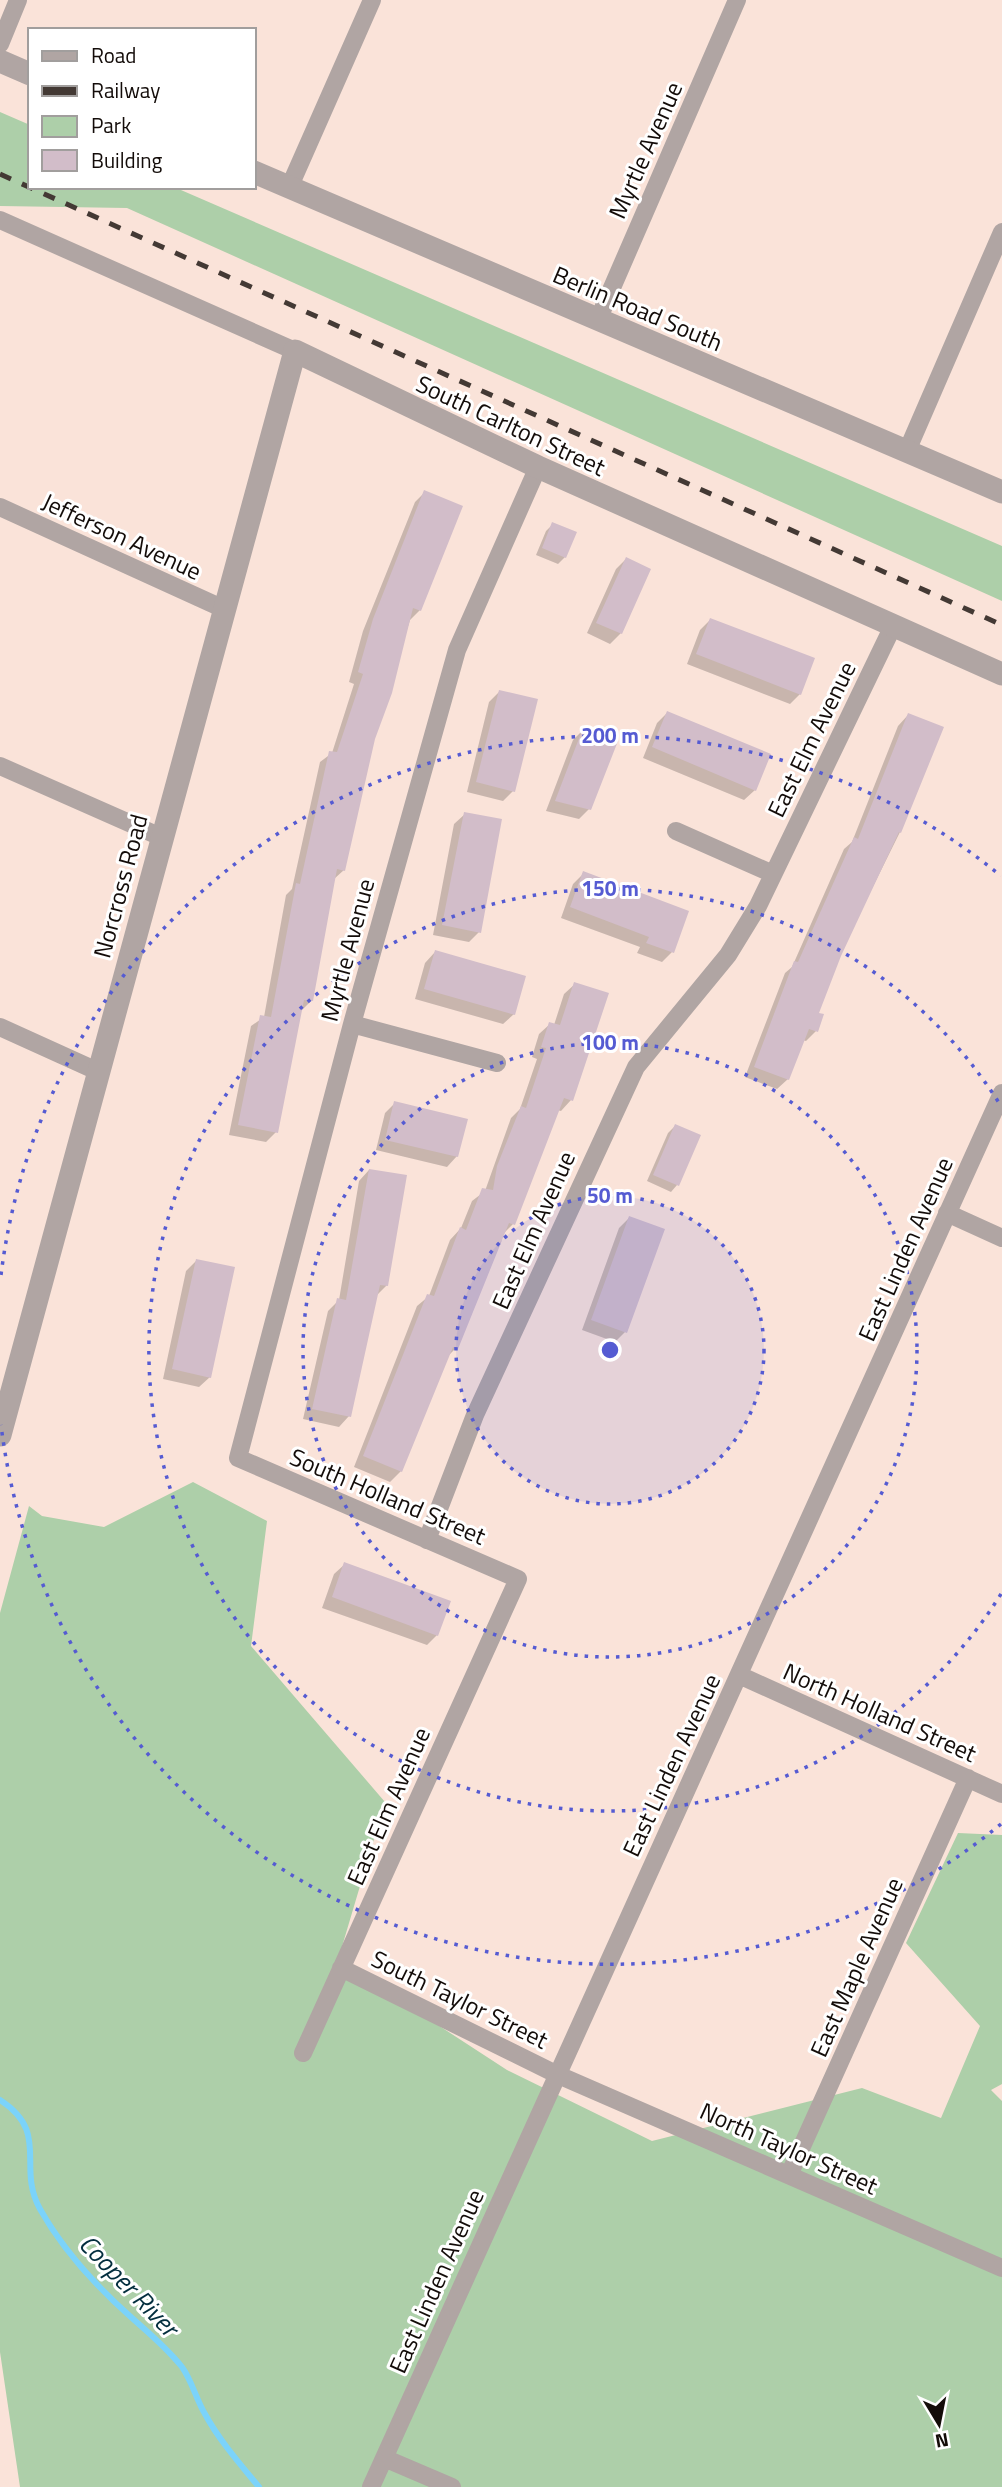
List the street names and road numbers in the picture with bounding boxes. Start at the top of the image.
street label: Myrtle Avenue [599,76,691,224]
street label: Berlin Road South [548,256,728,360]
street label: South Carlton Street [410,365,612,485]
street label: Jefferson Avenue [36,483,208,589]
street label: East Elm Avenue [758,655,864,823]
street label: Norcross Road [84,810,156,962]
street label: Myrtle Avenue [311,875,383,1025]
street label: East Elm Avenue [482,1145,584,1315]
street label: East Linden Avenue [848,1151,962,1347]
street label: South Holland Street [284,1438,492,1554]
street label: North Holland Street [778,1653,983,1771]
street label: East Linden Avenue [613,1668,729,1862]
street label: East Elm Avenue [337,1721,439,1891]
street label: East Maple Avenue [800,1872,912,2062]
street label: South Taylor Street [366,1941,555,2058]
street label: North Taylor Street [694,2093,884,2204]
street label: East Linden Avenue [379,2183,493,2379]

